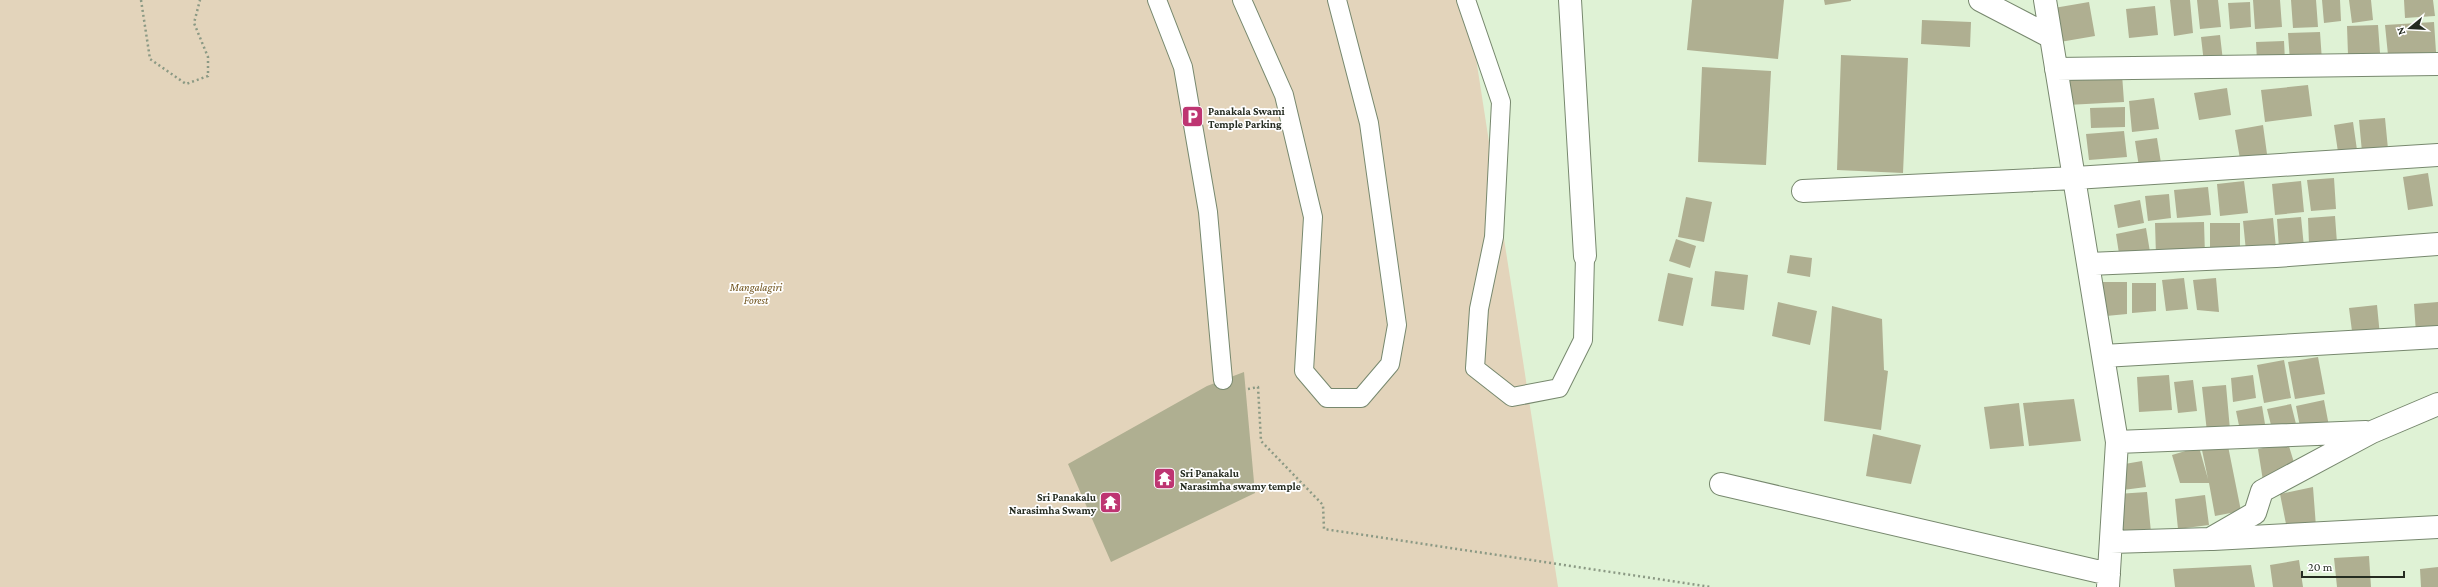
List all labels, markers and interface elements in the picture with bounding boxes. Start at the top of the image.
north arrow [2390,8,2430,48]
text: N [2393,25,2407,37]
parking icon: Panakala Swami Temple Parking [1179,104,1205,130]
place label: Panakala Swami Temple Parking [1208,105,1286,130]
park label: Mangalagiri Forest [729,281,782,306]
temple icon: Sri Panakalu Narasimha swamy temple [1151,466,1177,492]
place label: Sri Panakalu Narasimha swamy temple [1180,467,1301,492]
temple icon: Sri Panakalu Narasimha Swamy [1098,490,1124,516]
place label: Sri Panakalu Narasimha Swamy [1009,491,1097,516]
scale bar [2302,553,2404,579]
text: 20 m [2308,560,2333,574]

